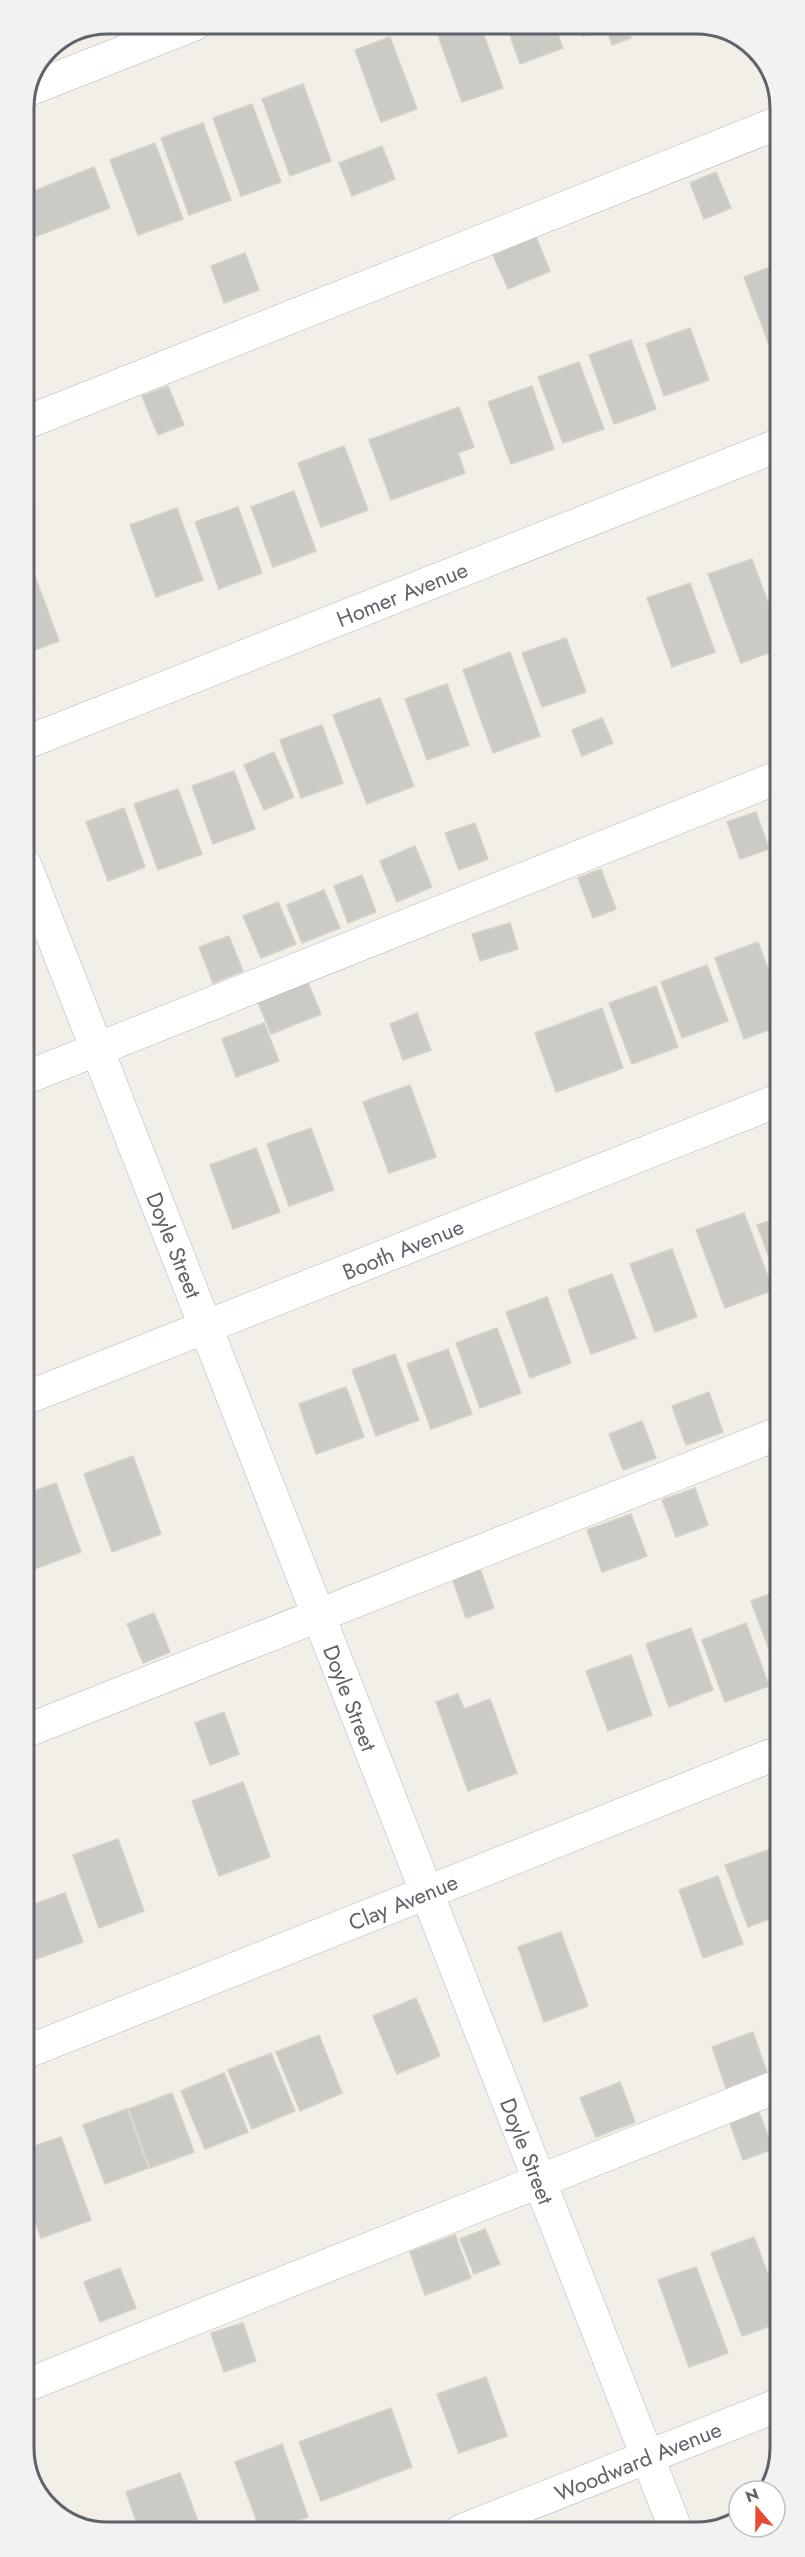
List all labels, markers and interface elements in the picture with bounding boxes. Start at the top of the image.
street label: Homer Avenue [332,553,472,635]
street label: Doyle Street [138,1187,210,1303]
street label: Booth Avenue [338,1210,468,1288]
street label: Doyle Street [315,1640,385,1757]
street label: Clay Avenue [343,1866,463,1938]
street label: Doyle Street [492,2093,562,2210]
street label: Woodward Avenue [550,2413,726,2509]
north arrow [727,2479,787,2539]
text: N [742,2482,762,2508]

